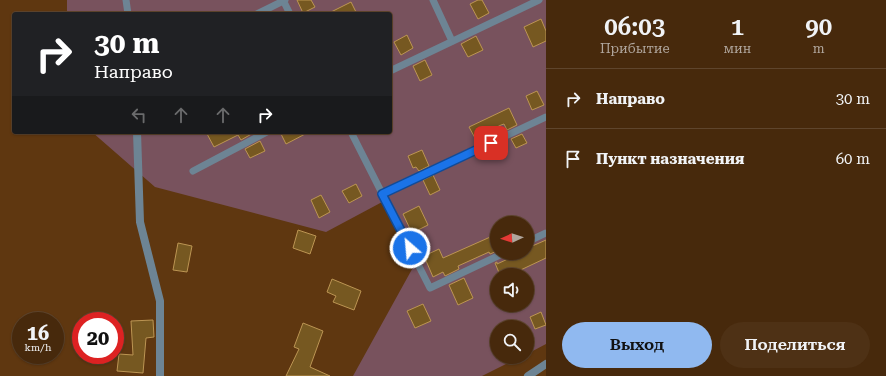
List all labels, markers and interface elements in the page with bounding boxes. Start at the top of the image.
text: 06:03 [604,13,665,41]
text: 1 [731,13,744,41]
text: 90 [805,13,832,41]
text: 30 m [94,27,159,60]
icon: right [28,28,80,80]
text: Прибытие [600,41,670,56]
text: мин [724,41,751,56]
text: m [813,41,825,56]
text: Направо [94,61,173,82]
icon: right [562,88,584,110]
text: Направо [596,90,665,108]
text: 30 m [836,90,870,108]
icon: left [128,104,150,126]
icon: ahead [170,104,192,126]
icon: ahead [212,104,234,126]
icon: right [254,104,276,126]
pin [474,126,508,160]
icon: arrive [480,132,502,154]
icon: arrive [562,148,584,170]
text: Пункт назначения [596,150,744,168]
text: 60 m [836,150,870,168]
north arrow [490,216,534,260]
map controls [490,216,534,364]
position arrow [389,227,431,269]
button: sound [490,268,534,312]
speed limit sign: 20 [72,312,124,364]
button: search [490,320,534,364]
text: 16 [27,321,49,345]
button: Выход [562,322,712,368]
button: Поделиться [720,322,870,368]
text: km/h [25,342,51,353]

